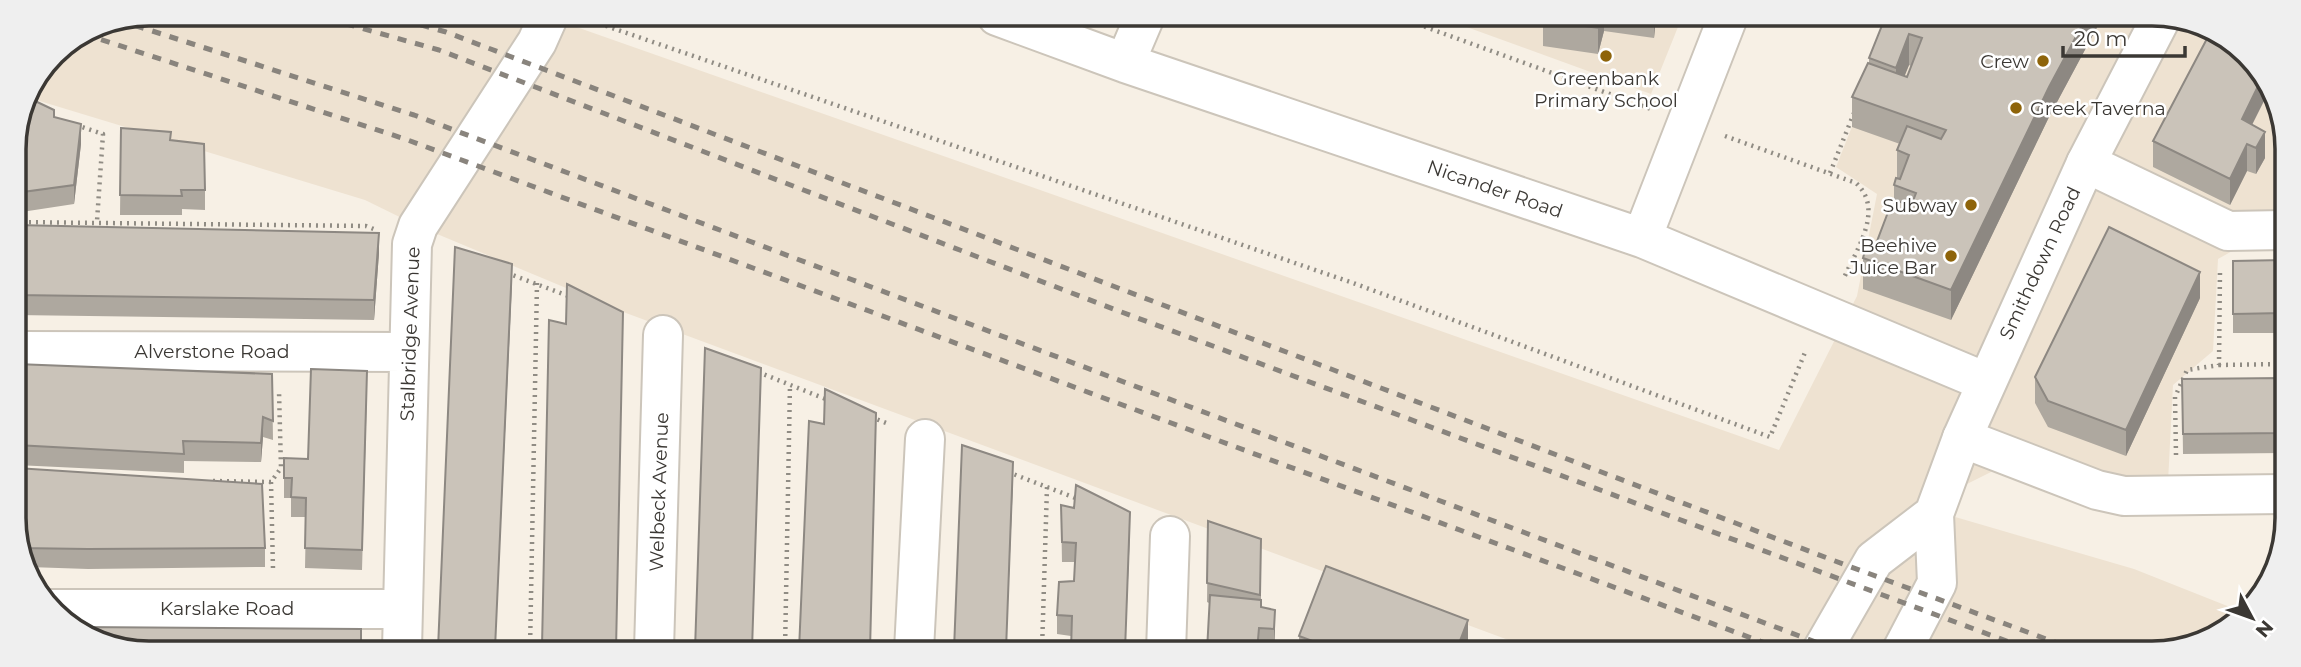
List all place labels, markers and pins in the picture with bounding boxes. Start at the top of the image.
marker: Greenbank Primary School [1598,48,1614,64]
place label: Crew [1980,50,2029,73]
marker: Crew [2035,53,2051,69]
place label: Greenbank Primary School [1534,67,1678,112]
place label: Greek Taverna [2030,97,2166,120]
marker: Greek Taverna [2008,100,2024,116]
place label: Subway [1882,194,1958,217]
marker: Subway [1963,197,1979,213]
place label: Beehive Juice Bar [1848,234,1937,279]
marker: Beehive Juice Bar [1943,248,1959,264]

